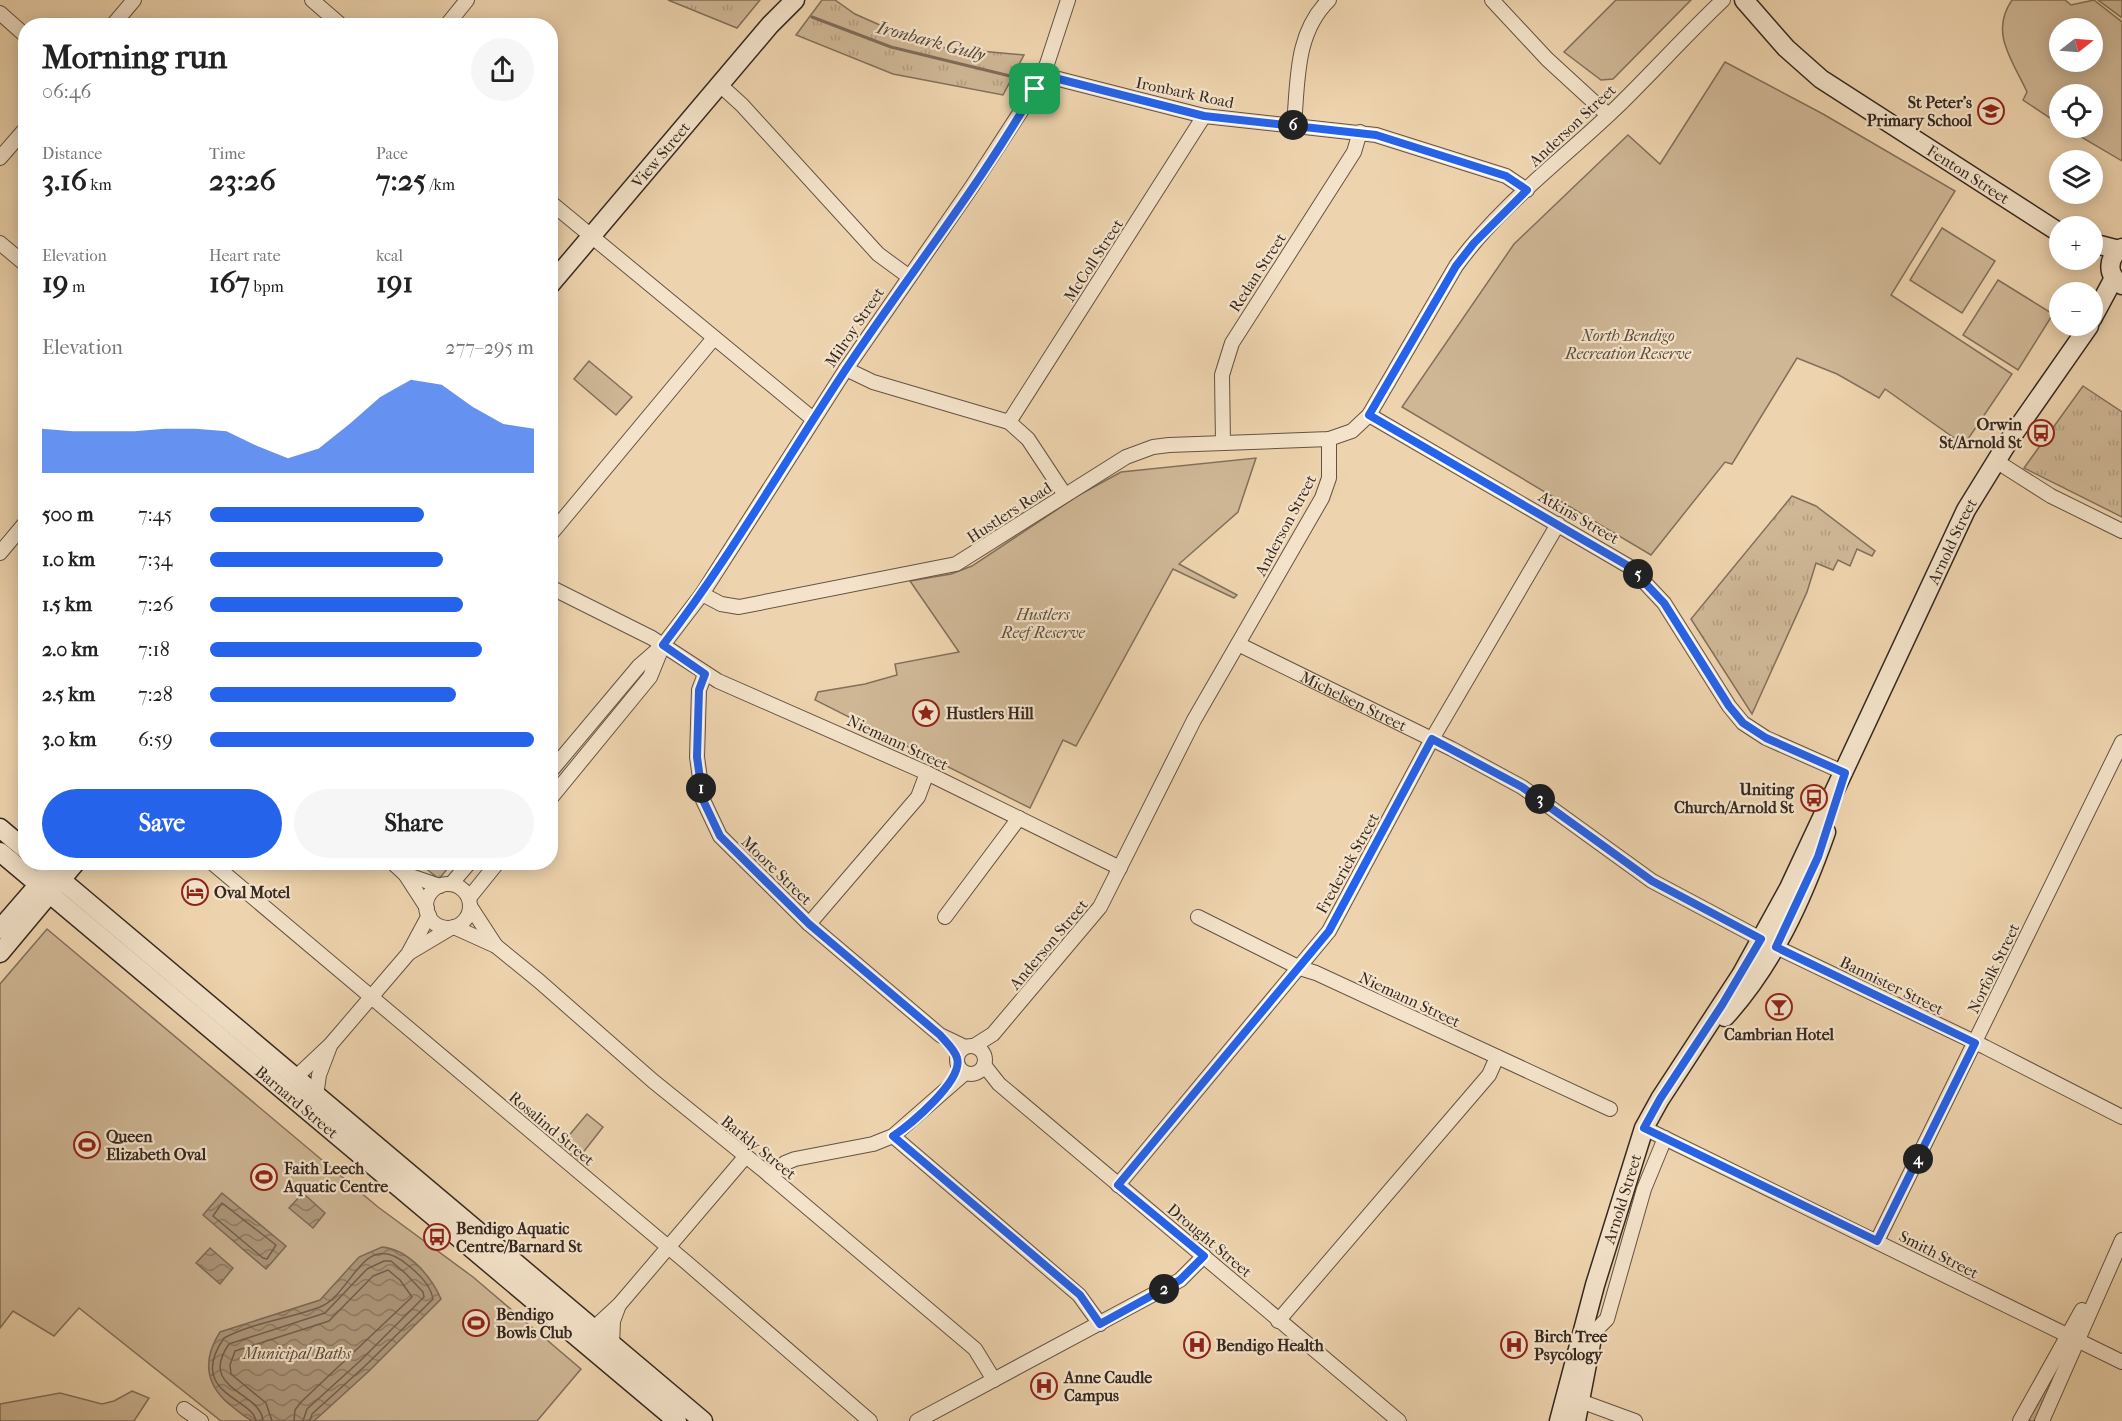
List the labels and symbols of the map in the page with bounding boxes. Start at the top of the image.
water label: Ironbark Gully [873,17,988,66]
north arrow [2049,18,2103,72]
pin [1009,63,1060,114]
street label: Ironbark Road [1134,73,1236,112]
street label: Anderson Street [1524,80,1620,171]
place label: St Peter's Primary School [1867,93,1973,131]
school or university icon: St Peter's Primary School [1976,96,2006,126]
pin: 6 [1278,110,1308,140]
street label: View Street [627,118,694,192]
street label: Fenton Street [1923,141,2013,208]
street label: McColl Street [1060,215,1127,305]
street label: Redan Street [1225,229,1290,315]
street label: Milroy Street [821,283,888,371]
park label: North Bendigo Recreation Reserve [1564,326,1692,363]
place label: Orwin St/Arnold St [1939,415,2023,452]
bus stop icon: Orwin St/Arnold St [2026,418,2056,448]
street label: Anderson Street [1250,471,1320,580]
street label: Hustlers Road [963,478,1055,547]
street label: Atkins Street [1534,486,1623,548]
street label: Arnold Street [1923,494,1981,588]
pin: 5 [1623,559,1653,589]
park label: Hustlers Reef Reserve [1000,605,1086,642]
street label: Michelsen Street [1297,667,1410,736]
place icon: Hustlers Hill [911,698,941,728]
place label: Hustlers Hill [946,704,1034,723]
street label: Niemann Street [844,711,952,774]
pin: 1 [686,773,716,803]
place label: Uniting Church/Arnold St [1674,780,1794,817]
bus stop icon: Uniting Church/Arnold St [1799,783,1829,813]
pin: 3 [1525,784,1555,814]
street label: Frederick Street [1312,809,1383,917]
street label: Moore Street [737,832,816,909]
hotel icon: Oval Motel [180,877,210,907]
place label: Oval Motel [214,883,291,902]
street label: Anderson Street [1005,895,1092,994]
street label: Norfolk Street [1963,920,2024,1016]
street label: Bannister Street [1837,952,1947,1019]
street label: Niemann Street [1356,968,1464,1031]
bar icon: Cambrian Hotel [1764,992,1794,1022]
place label: Cambrian Hotel [1724,1025,1834,1044]
street label: Barnard Street [251,1062,342,1142]
street label: Rosalind Street [505,1087,598,1170]
street label: Barkly Street [717,1111,800,1184]
place label: Queen Elizabeth Oval [106,1127,207,1164]
sports icon: Queen Elizabeth Oval [72,1130,102,1160]
pin: 4 [1903,1144,1933,1174]
street label: Arnold Street [1599,1151,1645,1247]
place label: Faith Leech Aquatic Centre [283,1159,388,1197]
sports icon: Faith Leech Aquatic Centre [249,1162,279,1192]
street label: Drought Street [1163,1199,1256,1281]
place label: Bendigo Aquatic Centre/Barnard St [456,1219,582,1256]
bus stop icon: Bendigo Aquatic Centre/Barnard St [422,1222,452,1252]
street label: Smith Street [1896,1226,1982,1283]
pin: 2 [1149,1274,1179,1304]
place label: Bendigo Bowls Club [496,1305,573,1342]
sports icon: Bendigo Bowls Club [461,1308,491,1338]
place label: Birch Tree Psycology [1534,1327,1608,1365]
hospital icon: Bendigo Health [1182,1330,1212,1360]
hospital icon: Birch Tree Psycology [1499,1330,1529,1360]
place label: Bendigo Health [1216,1336,1325,1356]
park label: Municipal Baths [242,1344,352,1363]
place label: Anne Caudle Campus [1063,1368,1152,1406]
hospital icon: Anne Caudle Campus [1029,1371,1059,1401]

